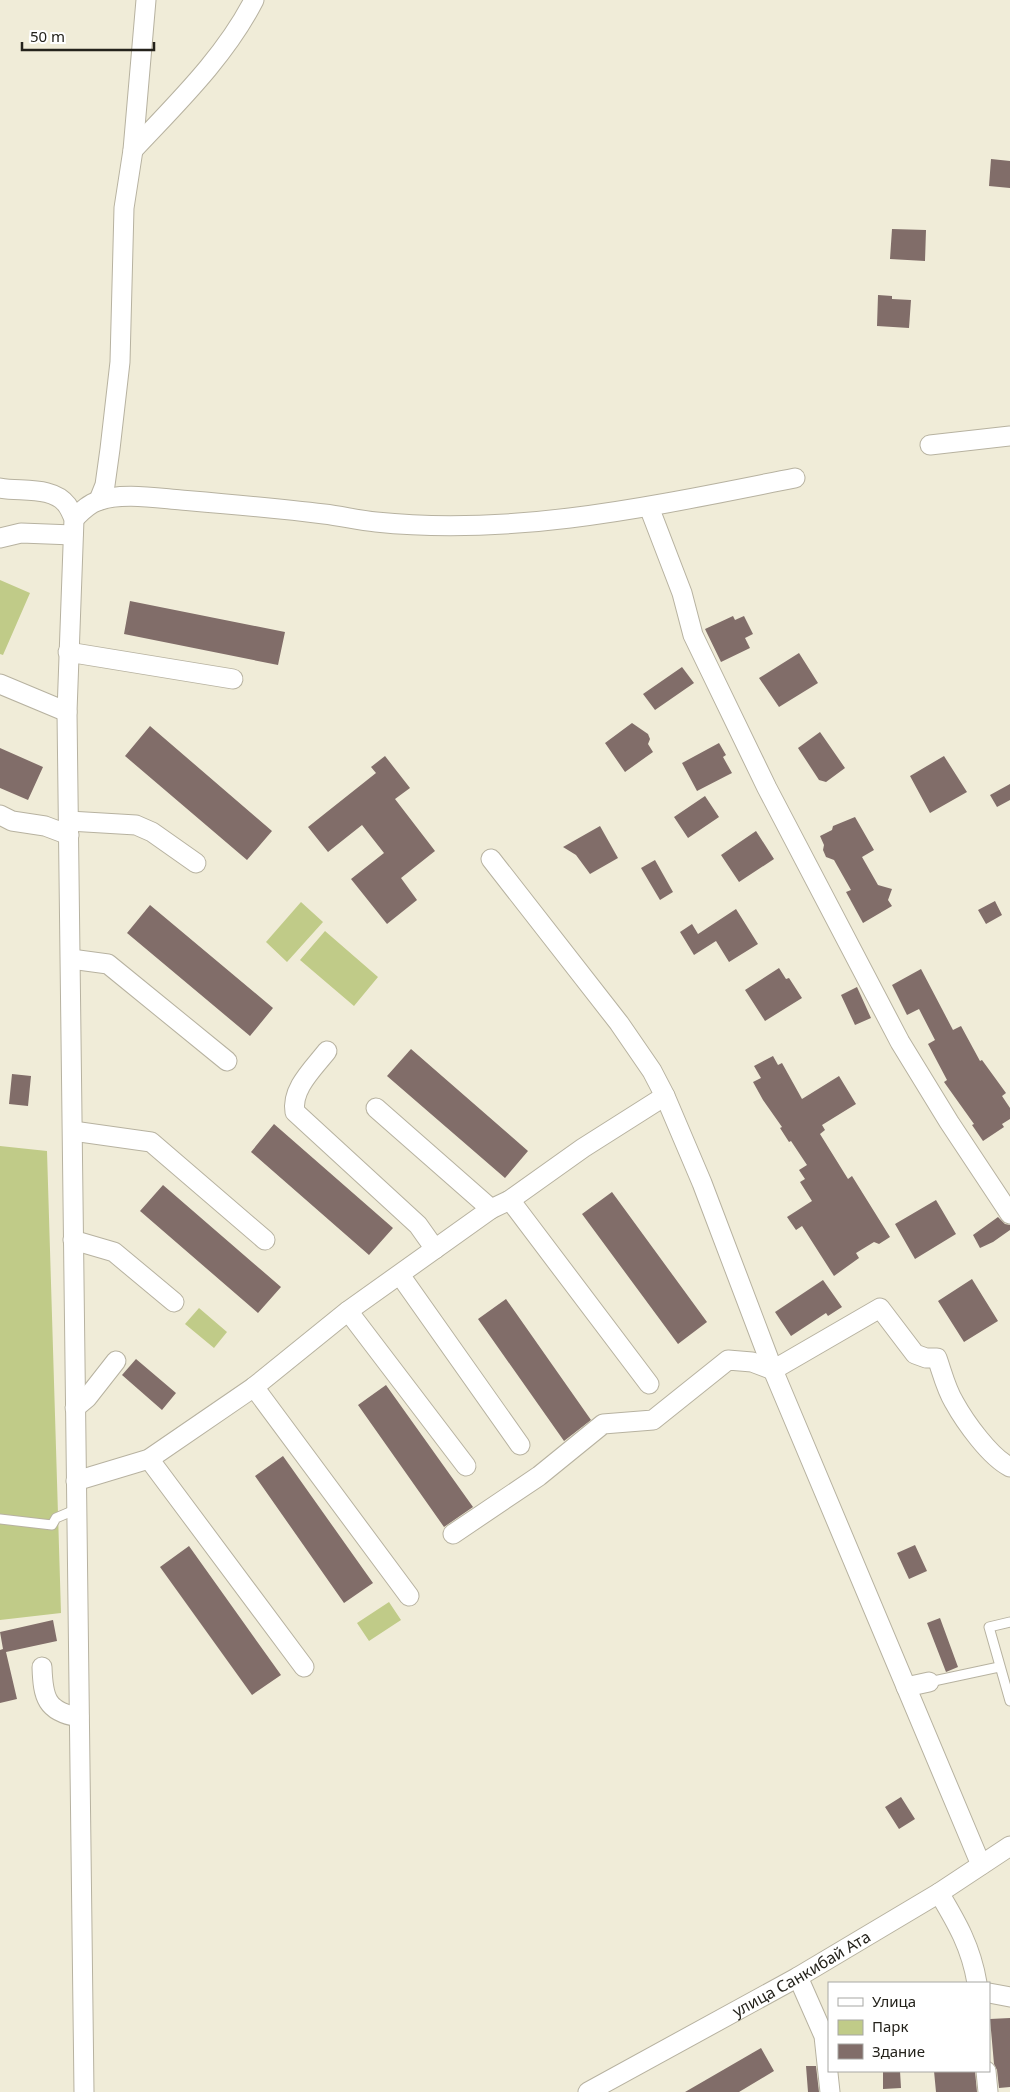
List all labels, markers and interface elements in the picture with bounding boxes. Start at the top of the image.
scale bar [22,20,155,52]
text: 50 m [30,26,65,46]
street label: улица Санкибай Ата [728,1925,874,2022]
legend [828,1982,990,2072]
text: Улица [872,1991,916,2011]
text: Парк [872,2016,908,2036]
text: Здание [872,2041,925,2061]

